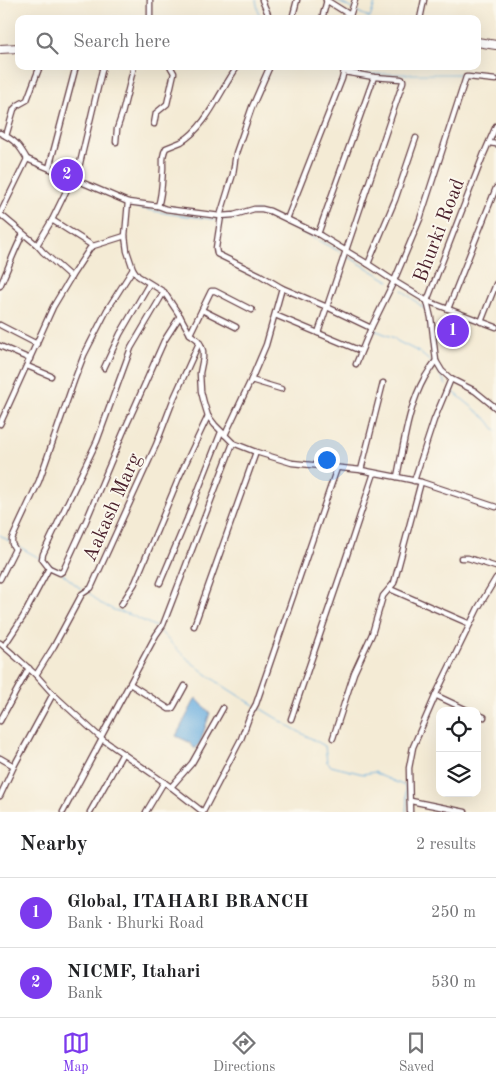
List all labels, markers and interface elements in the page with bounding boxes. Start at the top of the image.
search box [15,15,481,70]
icon: search [33,29,61,57]
text: Search here [73,33,170,52]
pin: 2 [51,156,83,194]
street label: Bhurki Road [411,176,469,285]
pin: 1 [437,312,469,350]
your location [314,447,340,473]
street label: Aakash Marg [80,450,146,565]
map controls [436,707,481,797]
button: locate [436,707,481,752]
button: layers [436,752,481,797]
text: Nearby [20,834,88,855]
text: 2 results [416,837,476,853]
text: Global, ITAHARI BRANCH [67,893,309,912]
text: 1 [31,905,41,921]
text: 250 m [431,905,476,921]
text: Bank · Bhurki Road [67,916,204,932]
text: NICMF, Itahari [67,963,200,982]
text: 2 [31,975,41,991]
text: 530 m [431,975,476,991]
text: Bank [67,986,103,1002]
tab: Map [62,1029,90,1076]
tab: Directions [213,1029,275,1076]
tab: Saved [399,1029,434,1076]

